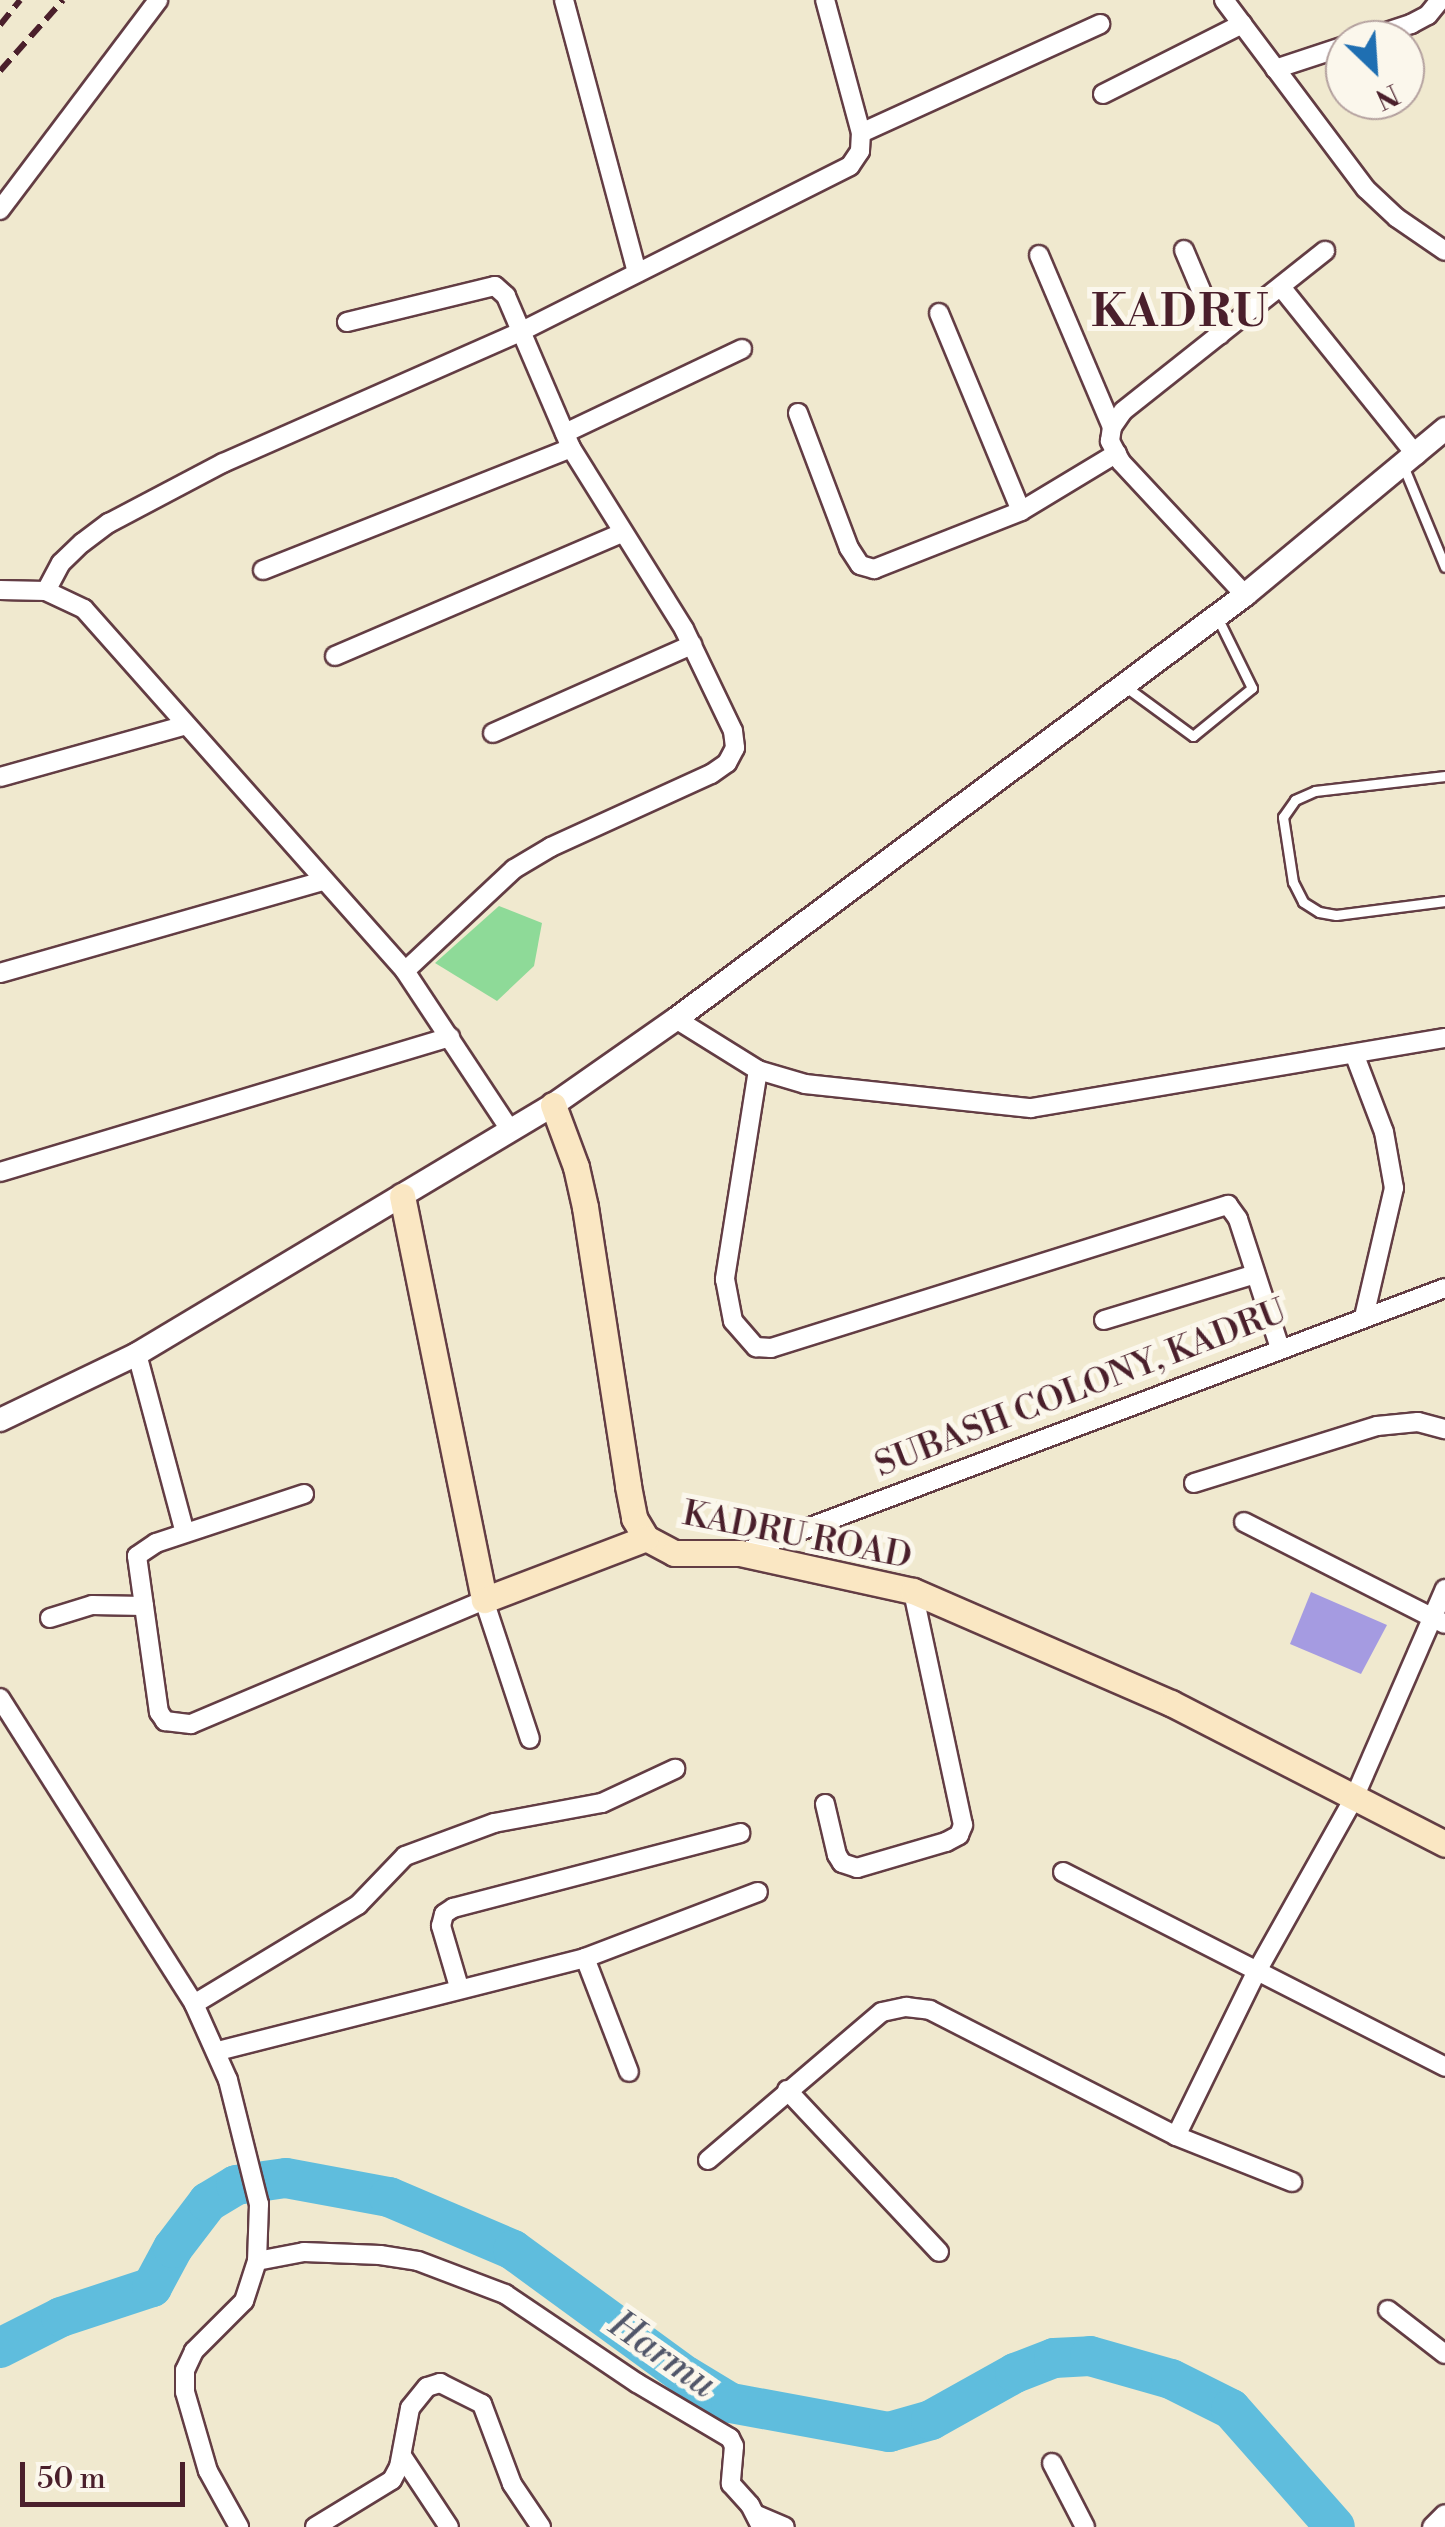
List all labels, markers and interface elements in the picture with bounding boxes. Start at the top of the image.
north arrow [1325,20,1425,120]
text: N [1370,75,1404,116]
district label: KADRU [1091,286,1271,340]
street label: SUBASH COLONY, KADRU [869,1291,1293,1487]
street label: KADRU ROAD [679,1493,915,1579]
water label: Harmu [600,2302,724,2408]
scale bar [25,2442,190,2504]
text: 50 m [37,2460,106,2498]

